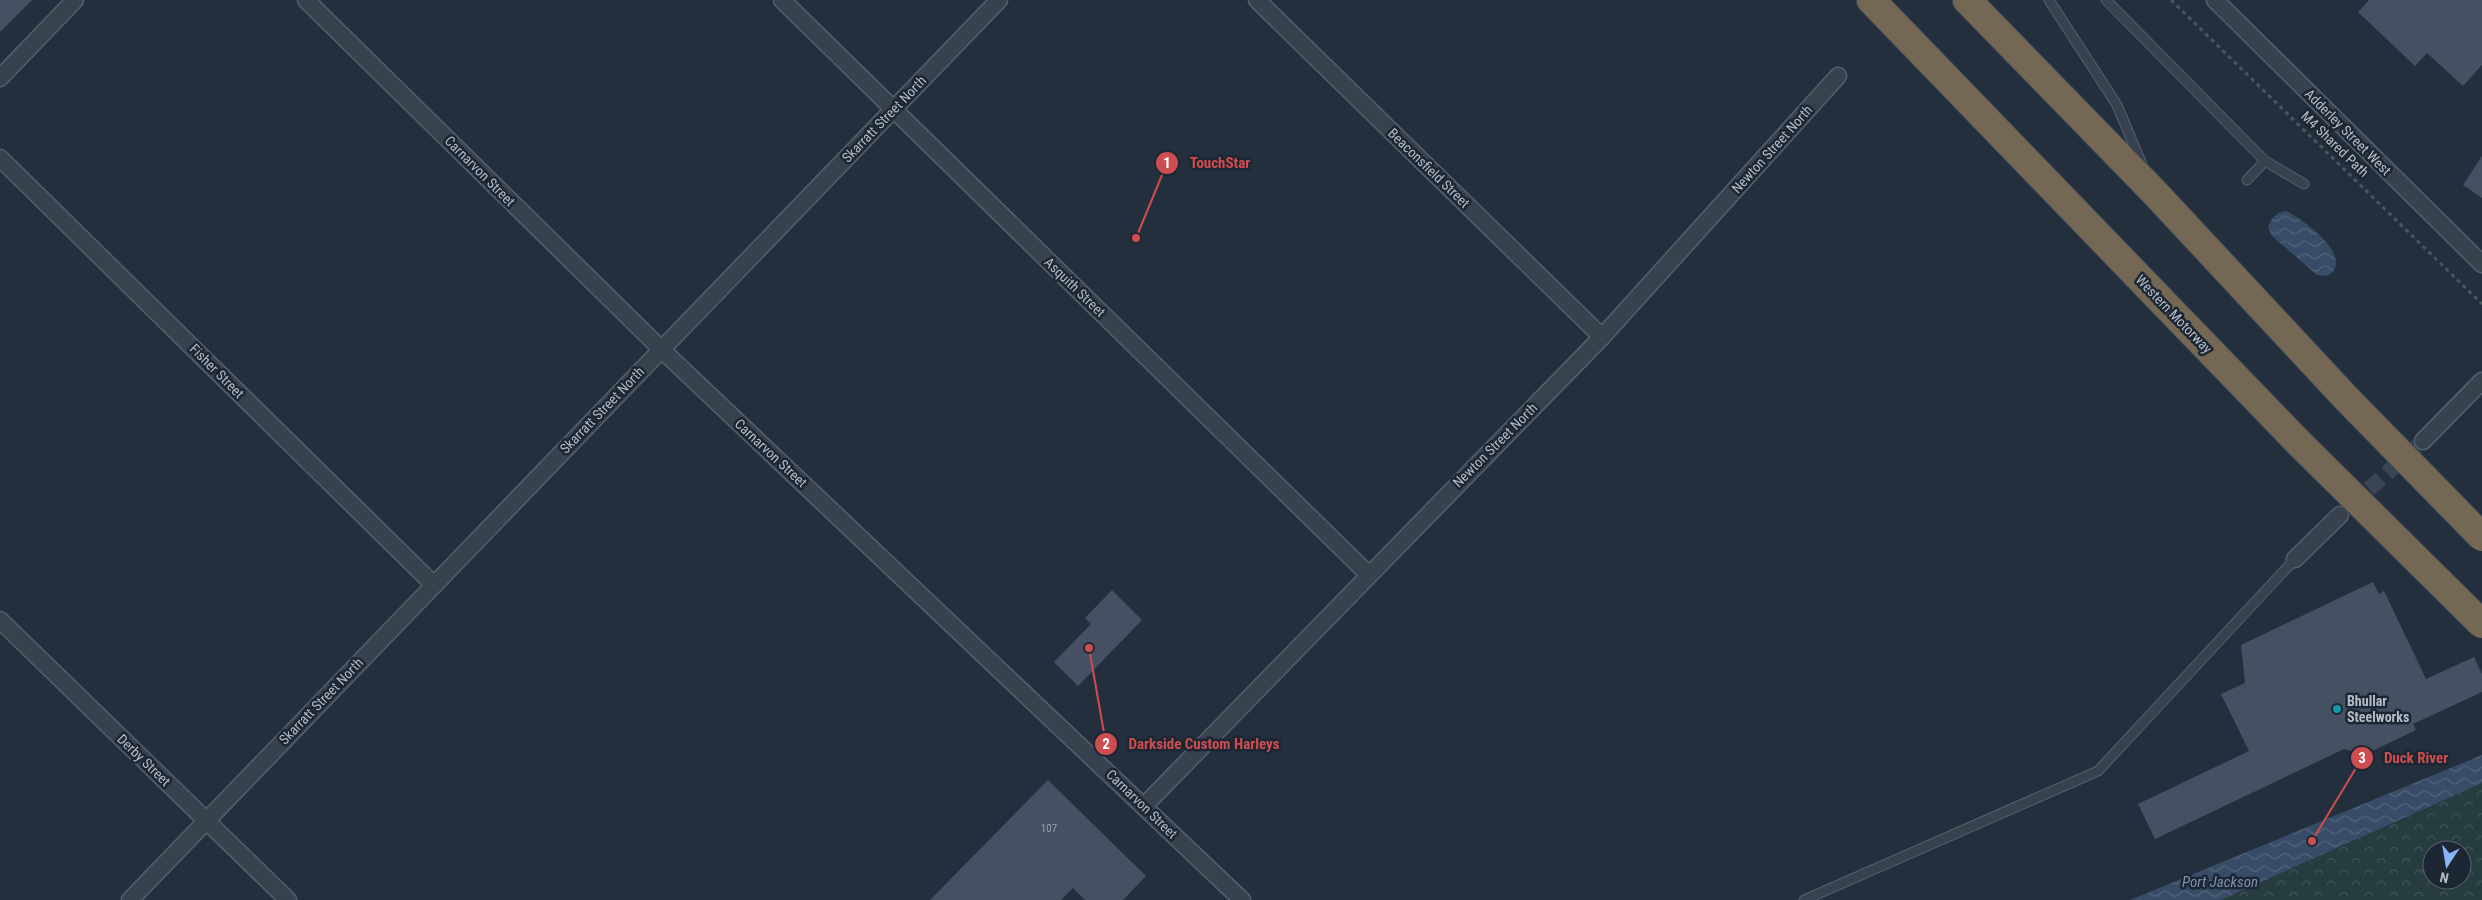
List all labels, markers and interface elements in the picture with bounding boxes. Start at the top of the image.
street label: Skarratt Street North [839,72,929,166]
street label: Adderley Street West [2302,86,2394,178]
street label: Newton Street North [1728,102,1816,196]
street label: M4 Shared Path [2298,108,2372,180]
street label: Beaconsfield Street [1385,125,1473,211]
street label: Carnarvon Street [442,133,518,209]
callout: TouchStar [1154,148,1260,178]
text: 1 [1163,154,1171,172]
text: TouchStar [1190,154,1250,172]
street label: Asquith Street [1041,254,1109,320]
street label: Western Motorway [2132,271,2216,357]
street label: Fisher Street [187,341,247,401]
street label: Skarratt Street North [557,363,647,457]
street label: Newton Street North [1450,400,1540,490]
street label: Carnarvon Street [732,416,810,490]
street label: Skarratt Street North [276,654,366,748]
place label: Bhullar Steelworks [2347,693,2409,725]
marker: Bhullar Steelworks [2331,703,2343,715]
callout: Darkside Custom Harleys [1094,729,1290,759]
street label: Derby Street [114,731,174,789]
text: 2 [1102,735,1110,753]
text: Darkside Custom Harleys [1128,735,1280,753]
callout: Duck River [2349,743,2458,773]
text: 3 [2358,749,2366,767]
text: Duck River [2384,749,2448,767]
street label: Carnarvon Street [1103,766,1181,842]
house number: 107 [1041,822,1057,835]
north arrow [2422,840,2472,890]
text: N [2438,869,2450,886]
water label: Port Jackson [2182,873,2258,891]

